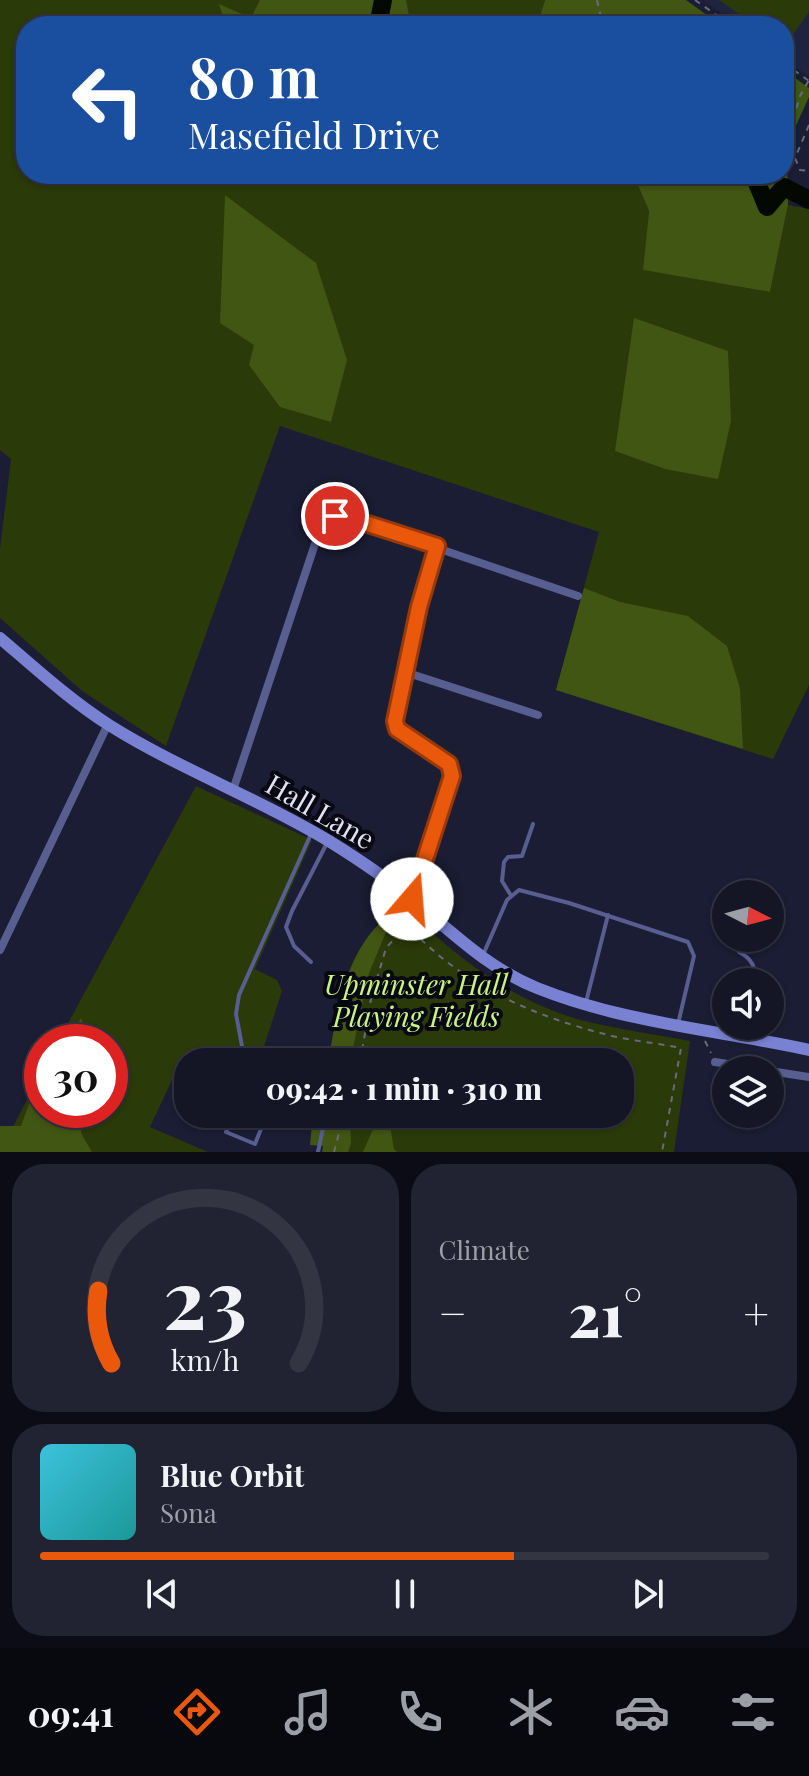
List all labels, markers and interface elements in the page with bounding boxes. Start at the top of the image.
text: 80 m [188,38,319,113]
icon: left [56,48,160,152]
text: Masefield Drive [188,110,440,158]
pin [301,482,369,550]
icon: arrive [313,494,357,538]
street label: Hall Lane [260,765,382,857]
position arrow [370,857,454,941]
north arrow [712,880,784,952]
map controls [712,880,784,1128]
park label: Upminster Hall Playing Fields [324,965,509,1034]
button: sound [712,968,784,1040]
speed limit sign: 30 [24,1024,128,1128]
button: layers [712,1056,784,1128]
text: 09:42 · 1 min · 310 m [266,1068,542,1108]
text: Climate [439,1232,530,1267]
text: 23 [163,1240,247,1351]
text: 21° [568,1272,642,1352]
text: − [439,1282,467,1341]
text: + [743,1282,769,1341]
text: km/h [171,1340,240,1378]
text: Blue Orbit [160,1455,304,1495]
text: Sona [160,1495,217,1530]
icon: previous [140,1572,184,1616]
icon: pause [383,1572,427,1616]
icon: next [626,1572,670,1616]
icon: directions [169,1684,225,1740]
icon: music [280,1684,336,1740]
icon: phone [392,1684,448,1740]
icon: climate [503,1684,559,1740]
icon: car [614,1684,670,1740]
icon: filters [725,1684,781,1740]
text: 09:41 [28,1688,114,1736]

